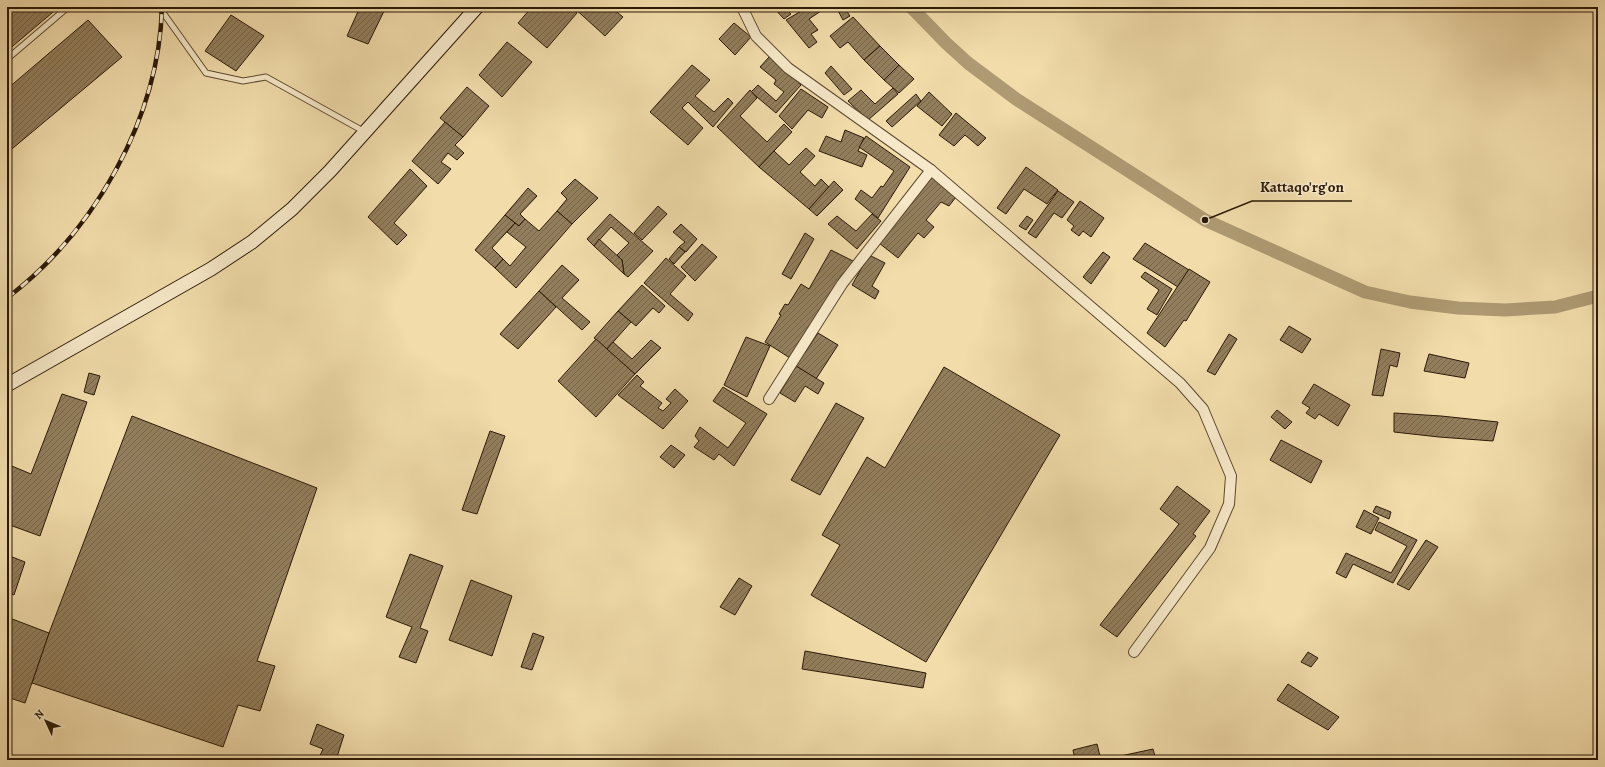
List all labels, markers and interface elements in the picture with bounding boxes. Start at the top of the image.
callout: Kattaqo'rg'on [1252,174,1352,201]
text: Kattaqo'rg'on [1260,177,1344,197]
north arrow [26,701,66,741]
text: N [31,706,47,722]

